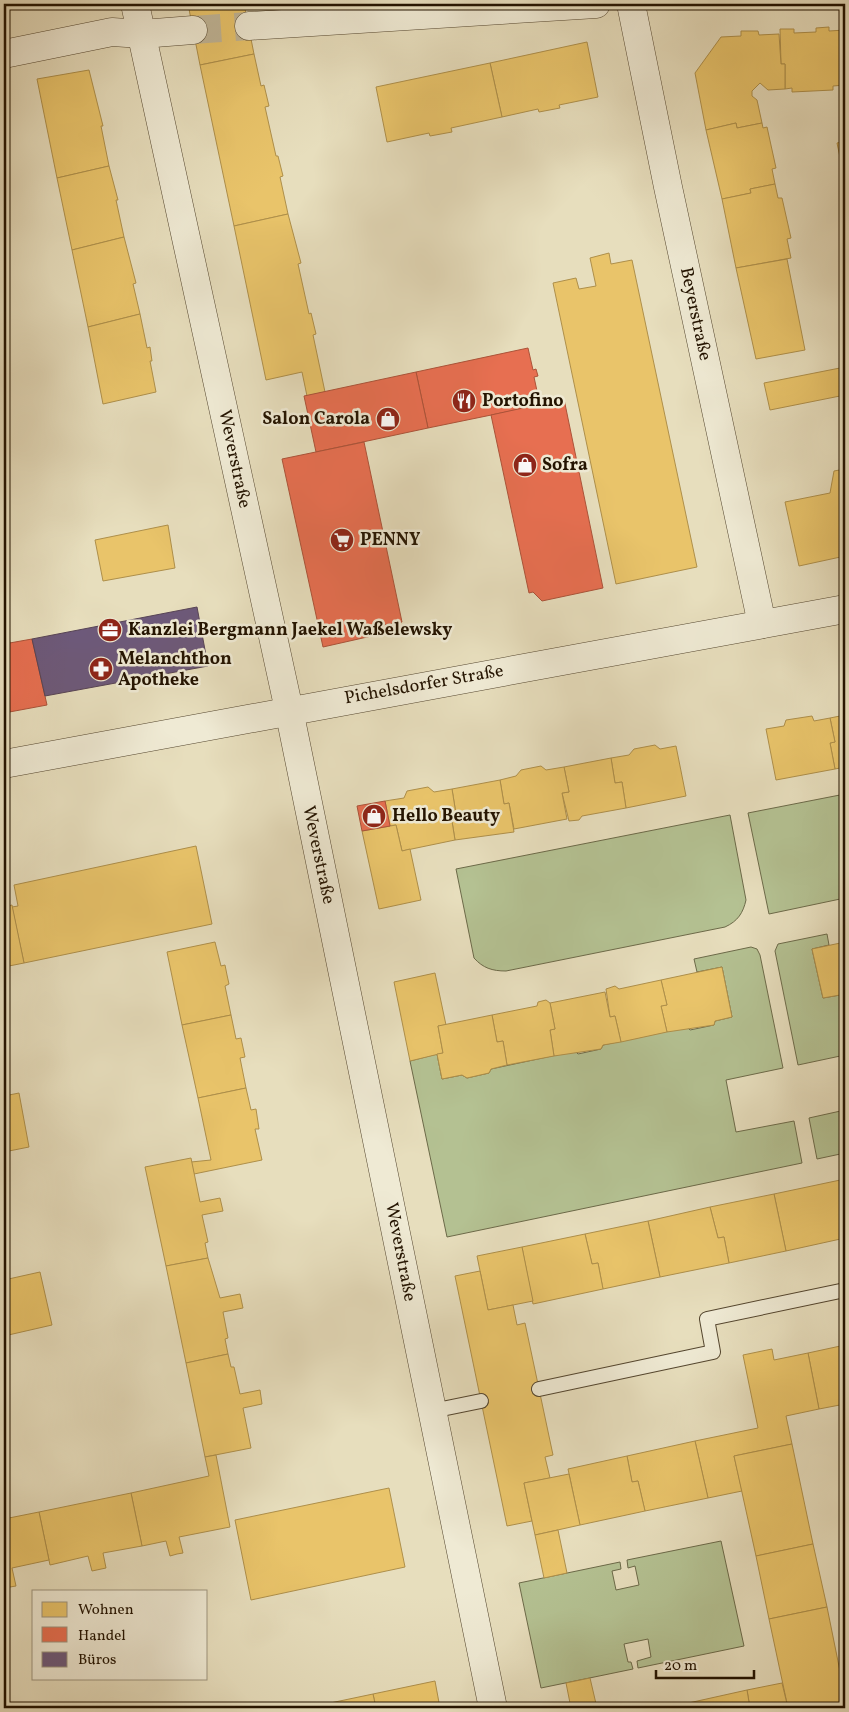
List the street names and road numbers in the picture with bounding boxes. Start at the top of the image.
street label: Beyerstraße [673,265,717,363]
street label: Weverstraße [211,407,257,511]
street label: Pichelsdorfer Straße [343,659,505,711]
street label: Weverstraße [295,803,341,907]
street label: Weverstraße [378,1200,422,1304]

